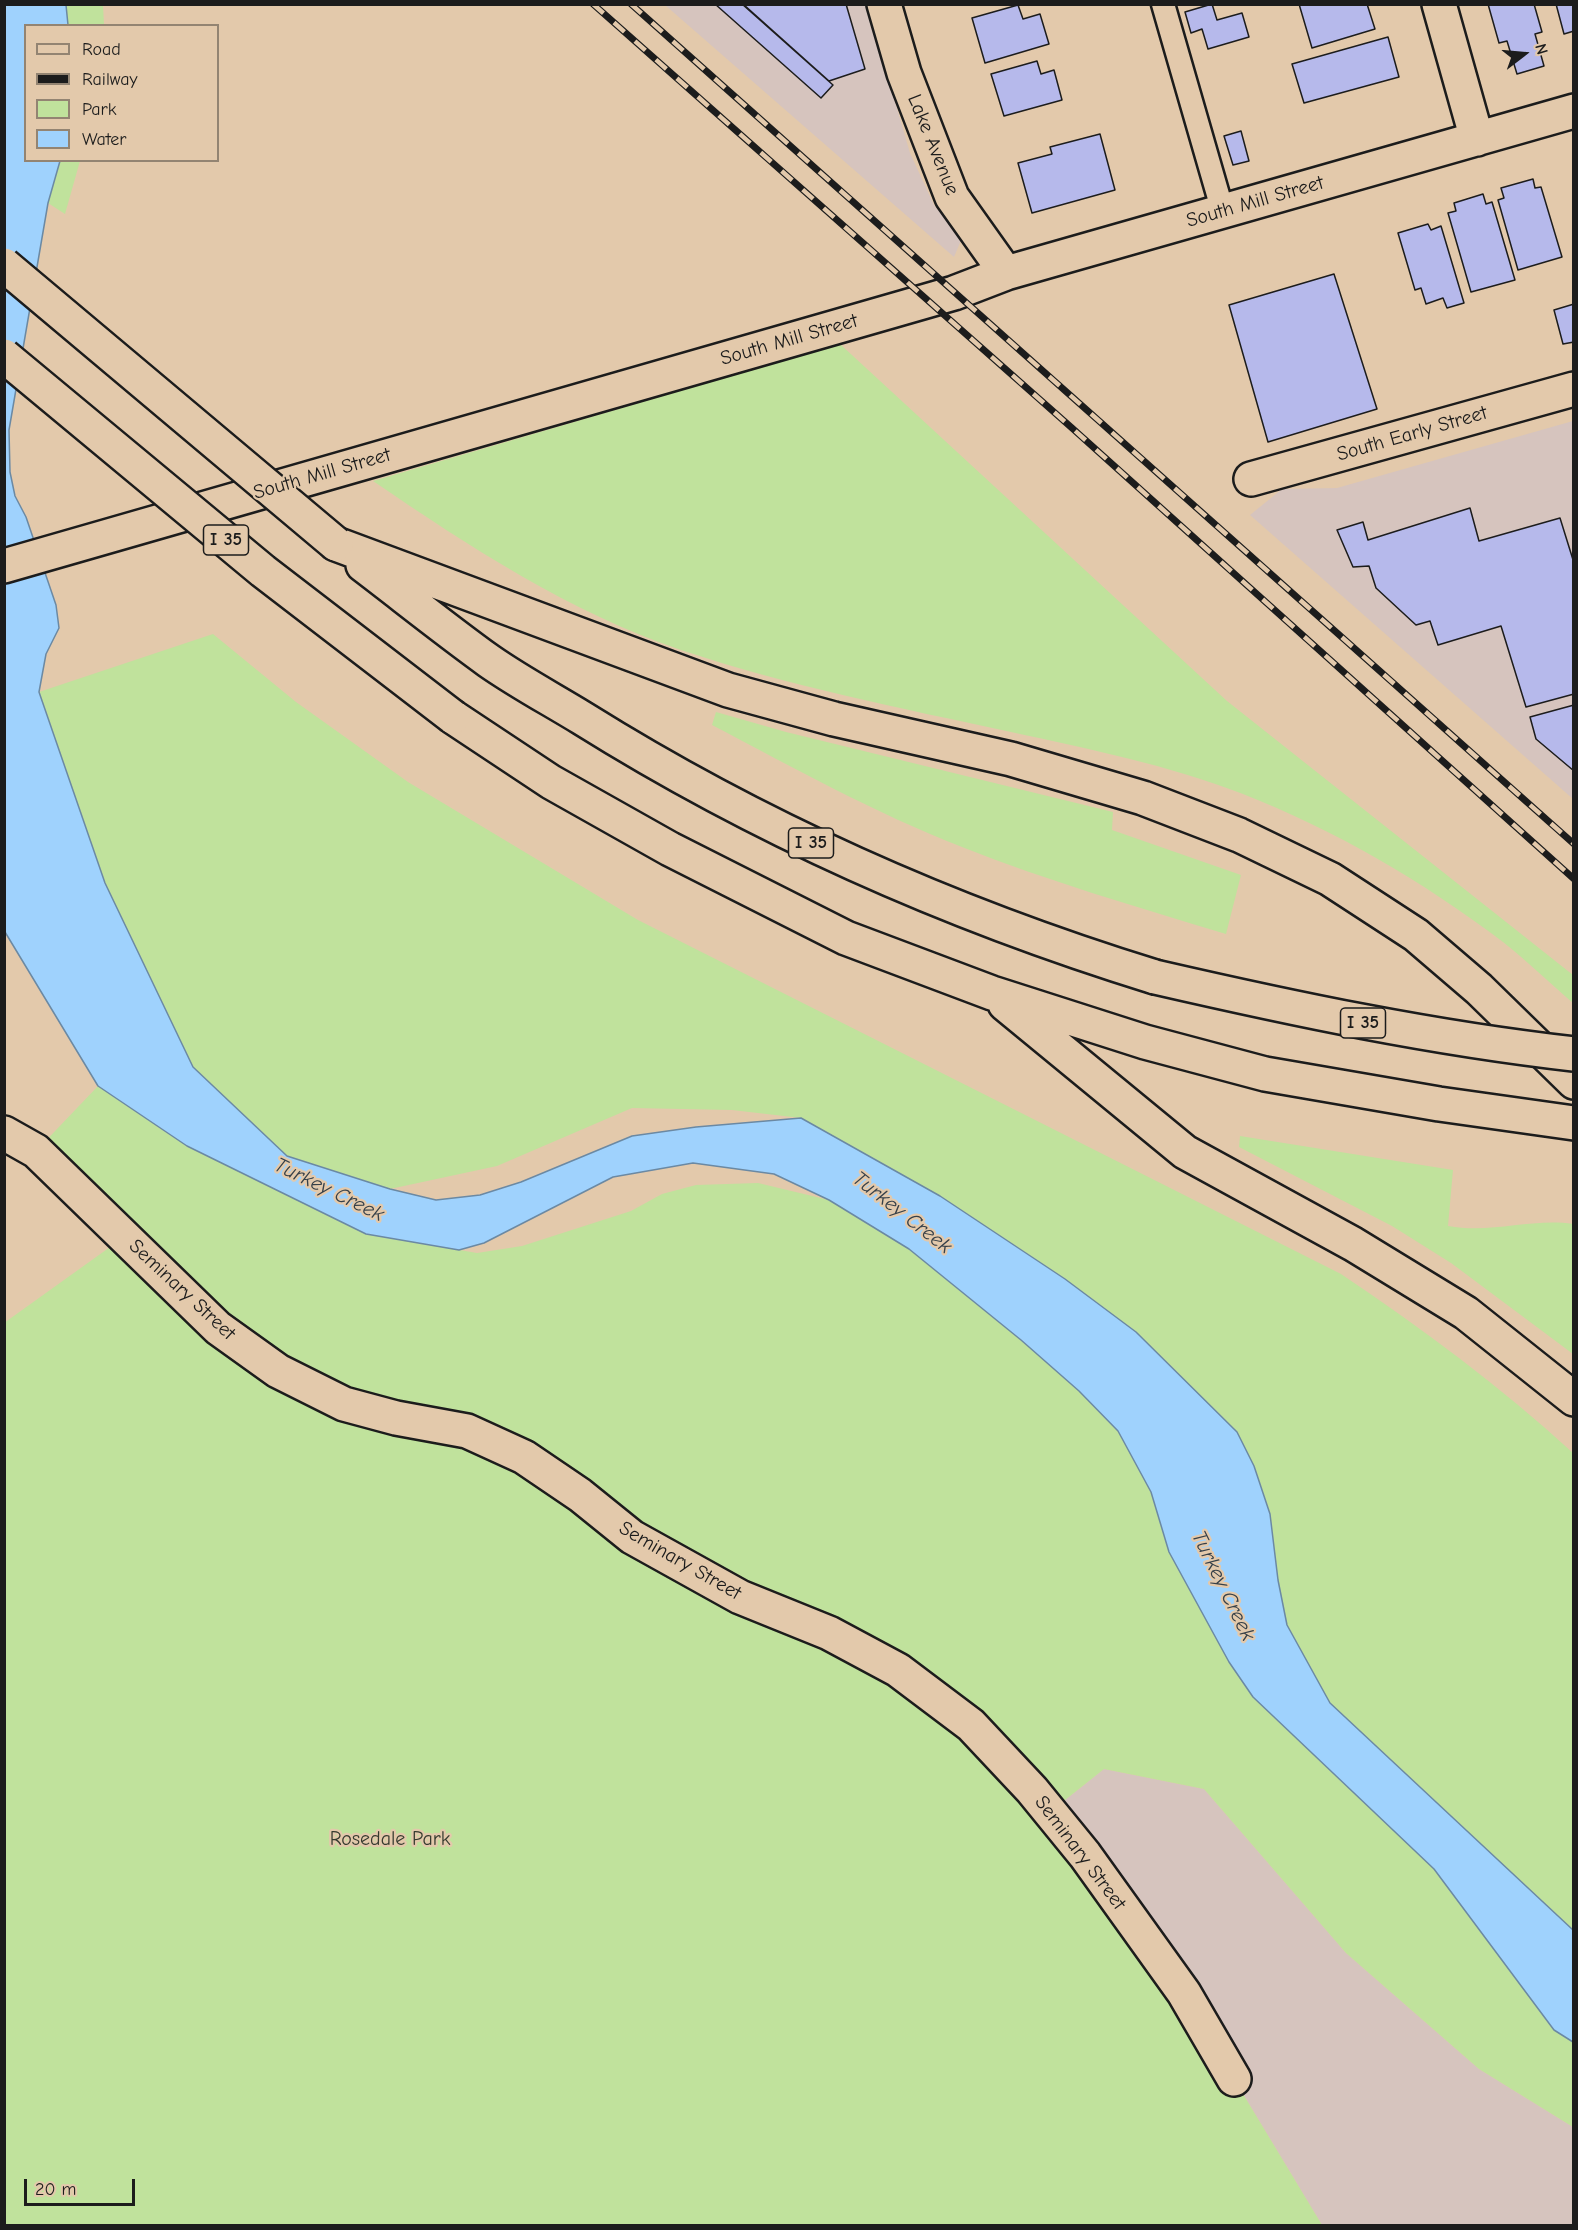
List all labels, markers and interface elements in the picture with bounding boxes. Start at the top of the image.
legend [24,24,219,162]
north arrow [1494,24,1554,84]
text: Road [82,39,121,60]
text: N [1531,42,1551,57]
text: Railway [82,69,138,90]
street label: Lake Avenue [902,91,964,199]
text: Park [82,99,116,120]
text: Water [82,129,126,150]
street label: South Mill Street [1184,171,1326,233]
street label: South Mill Street [718,309,860,371]
street label: South Early Street [1334,401,1490,467]
street label: South Mill Street [251,443,393,505]
road number: I 35 [204,525,248,555]
road number: I 35 [788,828,834,858]
road number: I 35 [1340,1008,1386,1038]
water label: Turkey Creek [270,1153,388,1227]
water label: Turkey Creek [847,1166,957,1260]
street label: Seminary Street [124,1234,240,1346]
street label: Seminary Street [615,1516,745,1606]
water label: Turkey Creek [1186,1527,1260,1645]
street label: Seminary Street [1029,1791,1131,1915]
park label: Rosedale Park [330,1827,450,1851]
scale bar [27,2167,138,2205]
text: 20 m [35,2179,76,2200]

